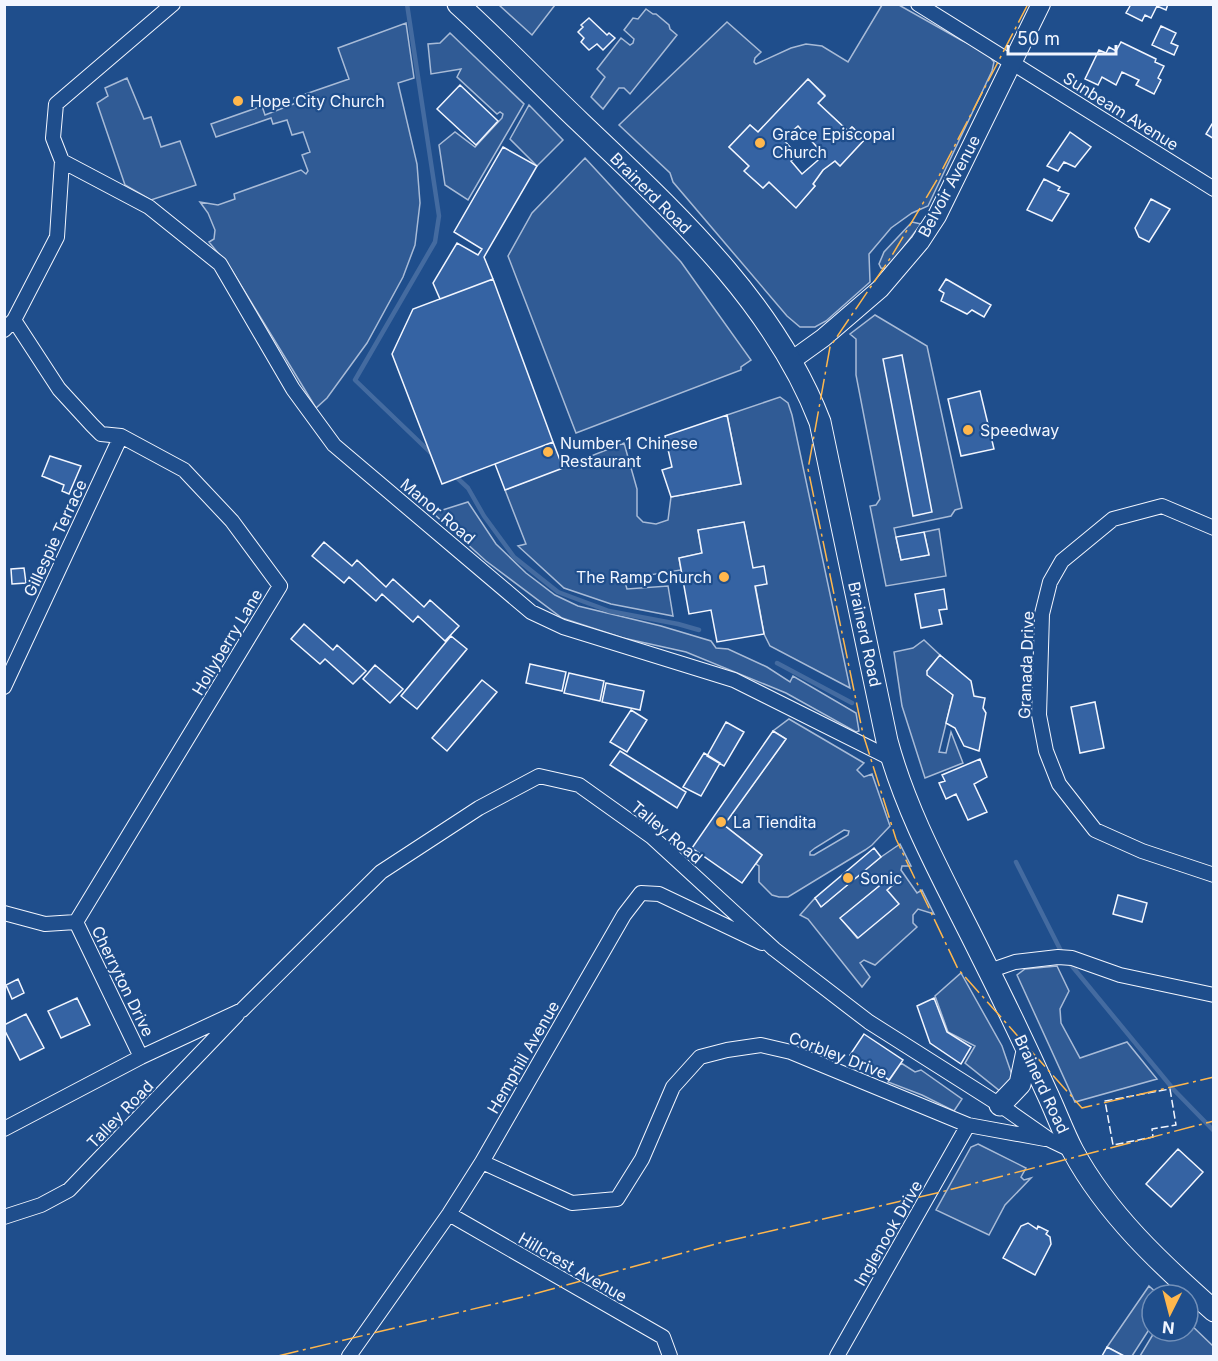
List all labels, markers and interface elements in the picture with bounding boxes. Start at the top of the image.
scale bar [1008,18,1116,56]
text: 50 m [1017,28,1060,49]
street label: Sunbeam Avenue [1060,67,1182,155]
place label: Hope City Church [250,91,385,111]
marker: Hope City Church [231,94,245,108]
place label: Grace Episcopal Church [772,124,895,162]
street label: Belvoir Avenue [914,132,984,240]
marker: Grace Episcopal Church [753,136,767,150]
street label: Brainerd Road [606,148,696,238]
place label: Speedway [980,420,1059,440]
marker: Speedway [961,423,975,437]
place label: Number 1 Chinese Restaurant [560,433,698,471]
marker: Number 1 Chinese Restaurant [541,445,555,459]
street label: Manor Road [396,474,480,548]
street label: Gillespie Terrace [19,476,91,600]
place label: The Ramp Church [576,567,712,587]
marker: The Ramp Church [717,570,731,584]
street label: Brainerd Road [844,580,886,688]
street label: Hollyberry Lane [187,585,267,699]
street label: Granada Drive [1014,610,1038,720]
street label: Talley Road [627,796,707,868]
place label: La Tiendita [733,812,816,832]
marker: La Tiendita [714,815,728,829]
place label: Sonic [860,868,902,888]
marker: Sonic [841,871,855,885]
street label: Cherryton Drive [88,922,158,1040]
street label: Hemphill Avenue [483,997,563,1117]
street label: Corbley Drive [786,1027,890,1083]
street label: Brainerd Road [1010,1031,1074,1137]
street label: Talley Road [83,1076,157,1152]
street label: Inglenook Drive [850,1177,926,1289]
street label: Hillcrest Avenue [515,1228,631,1306]
north arrow [1140,1283,1200,1343]
text: N [1161,1317,1176,1339]

